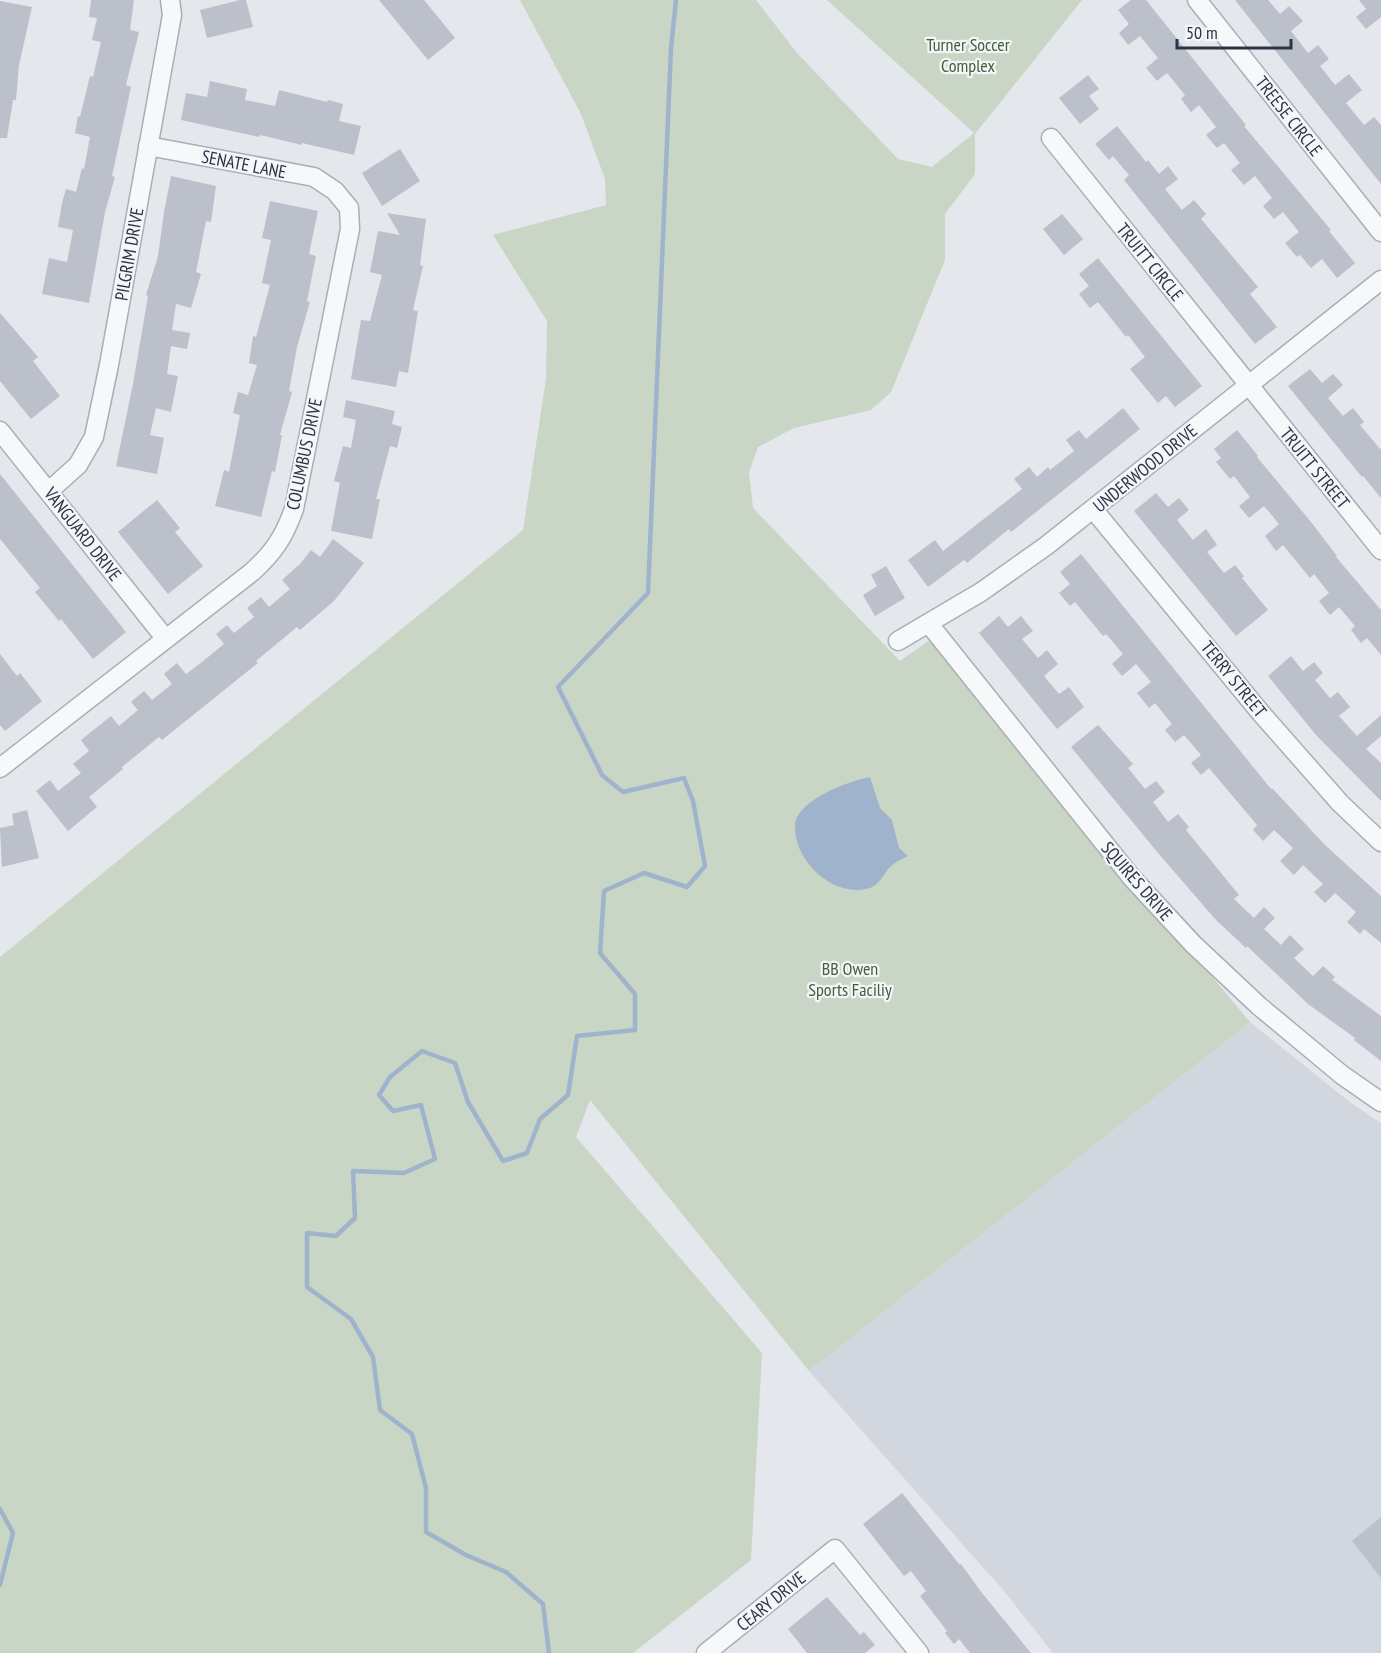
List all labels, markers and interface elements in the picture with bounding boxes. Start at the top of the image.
scale bar [1177,12,1291,50]
text: 50 m [1186,21,1218,44]
park label: Turner Soccer Complex [926,33,1010,77]
street label: TREESE CIRCLE [1251,71,1327,161]
street label: SENATE LANE [200,145,288,183]
street label: PILGRIM DRIVE [110,206,148,302]
street label: TRUITT CIRCLE [1111,218,1189,306]
street label: COLUMBUS DRIVE [281,396,327,512]
street label: UNDERWOOD DRIVE [1088,419,1202,517]
street label: TRUITT STREET [1275,423,1355,513]
street label: VANGUARD DRIVE [39,482,127,586]
street label: TERRY STREET [1196,636,1272,722]
street label: SQUIRES DRIVE [1096,837,1178,925]
park label: BB Owen Sports Faciliy [808,957,892,1001]
street label: CEARY DRIVE [732,1566,810,1636]

